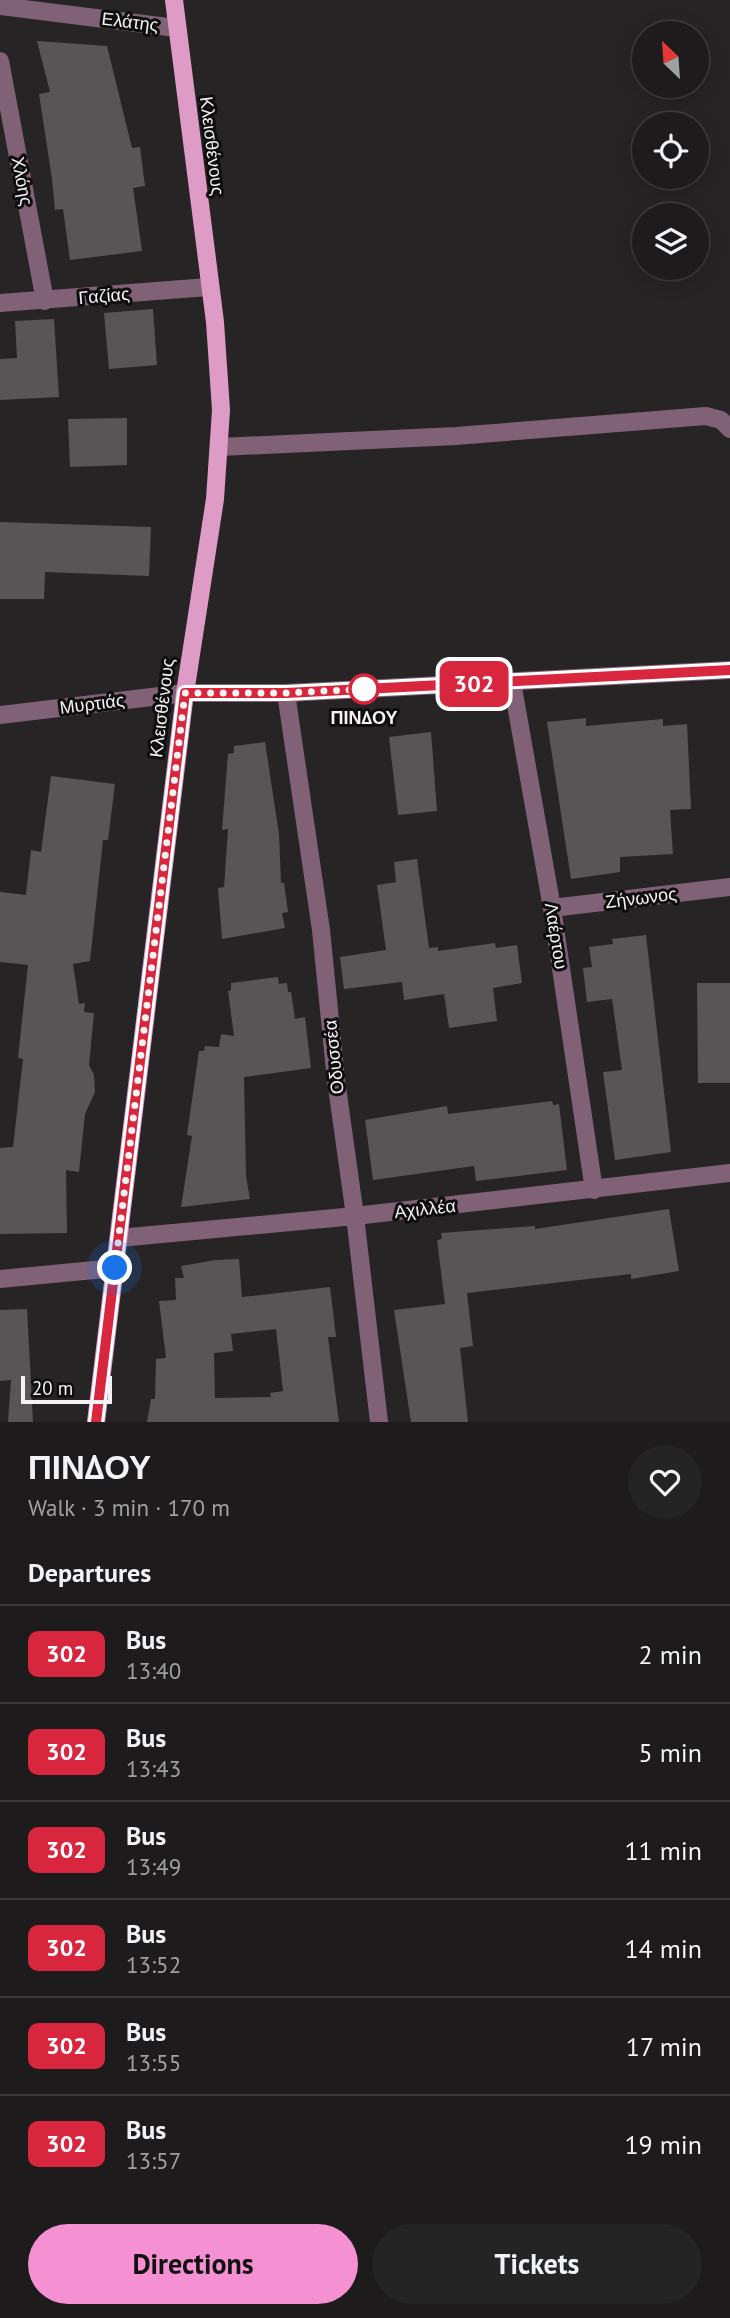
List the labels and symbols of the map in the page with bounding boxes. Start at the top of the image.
street label: Ελάτης [100,7,160,36]
north arrow [632,21,709,98]
street label: Κλεισθένους [195,95,230,197]
street label: Χλόης [6,154,39,208]
street label: Γαζίας [77,282,131,309]
street label: Κλεισθένους [144,657,179,759]
line badge: 302 [434,661,514,707]
marker: ΠΙΝΔΟΥ [349,674,379,704]
street label: Μυρτιάς [58,688,126,719]
place label: ΠΙΝΔΟΥ [330,706,398,729]
street label: Ζήνωνος [604,882,678,913]
street label: Λαέρτου [540,901,573,971]
street label: Οδυσσέα [318,1019,349,1095]
street label: Αχιλλέα [393,1194,457,1223]
your location [97,1250,132,1285]
scale bar [21,1373,112,1405]

